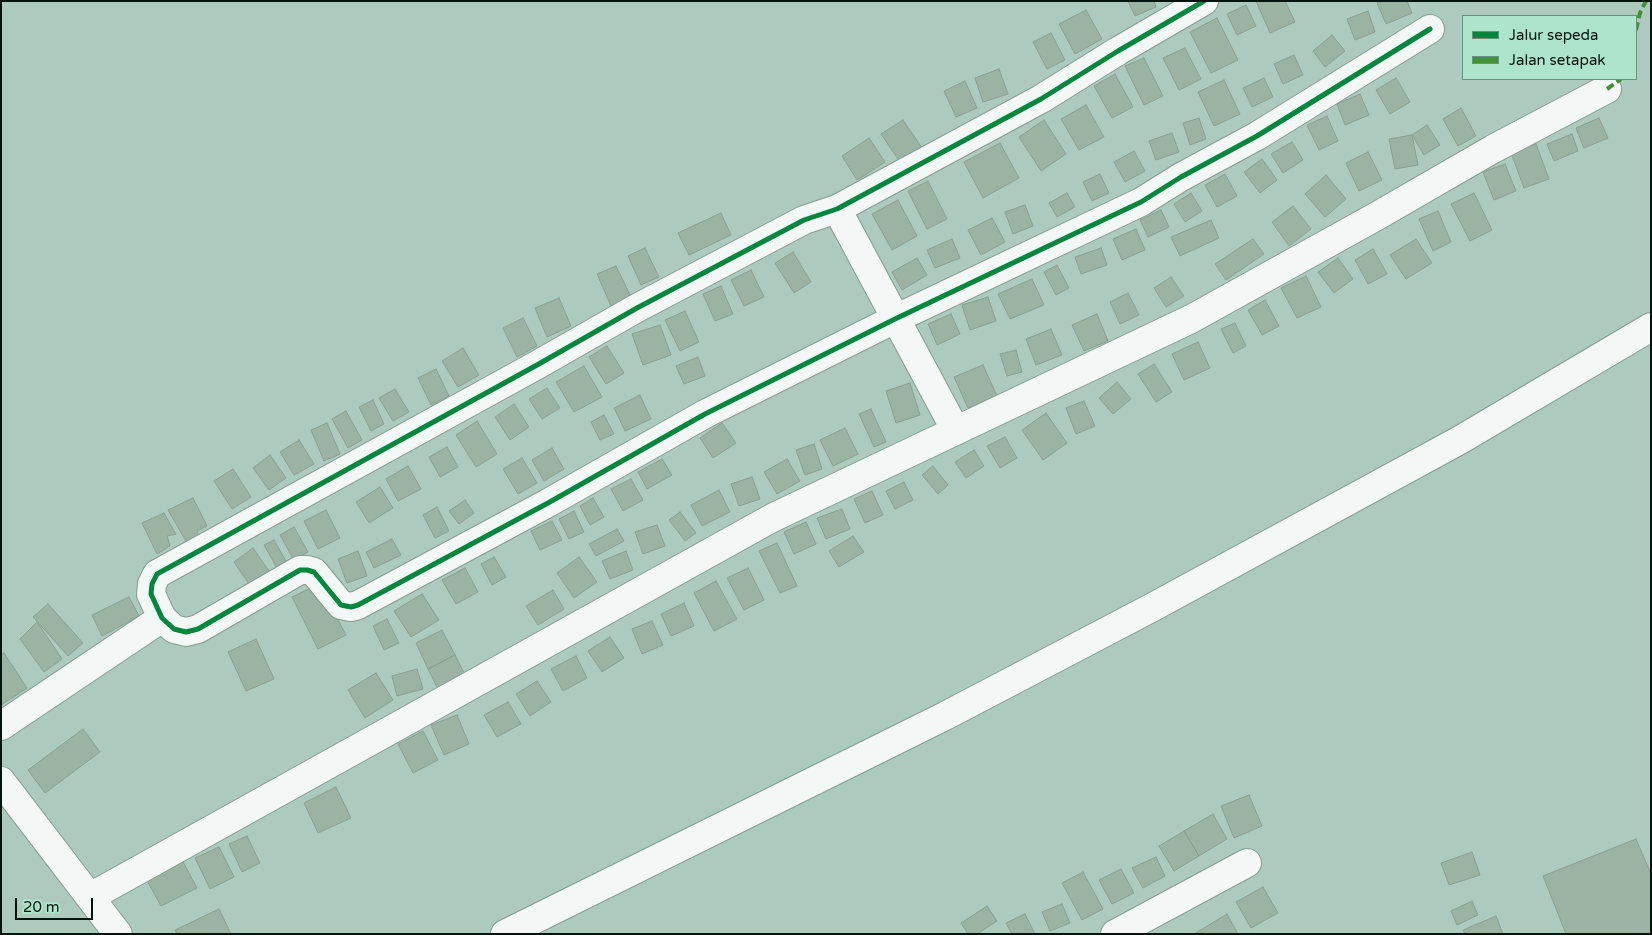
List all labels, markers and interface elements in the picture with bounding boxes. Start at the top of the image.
legend [1462,15,1637,80]
text: Jalur sepeda [1509,26,1598,44]
text: Jalan setapak [1509,51,1606,69]
scale bar [18,888,95,920]
text: 20 m [23,898,60,916]

